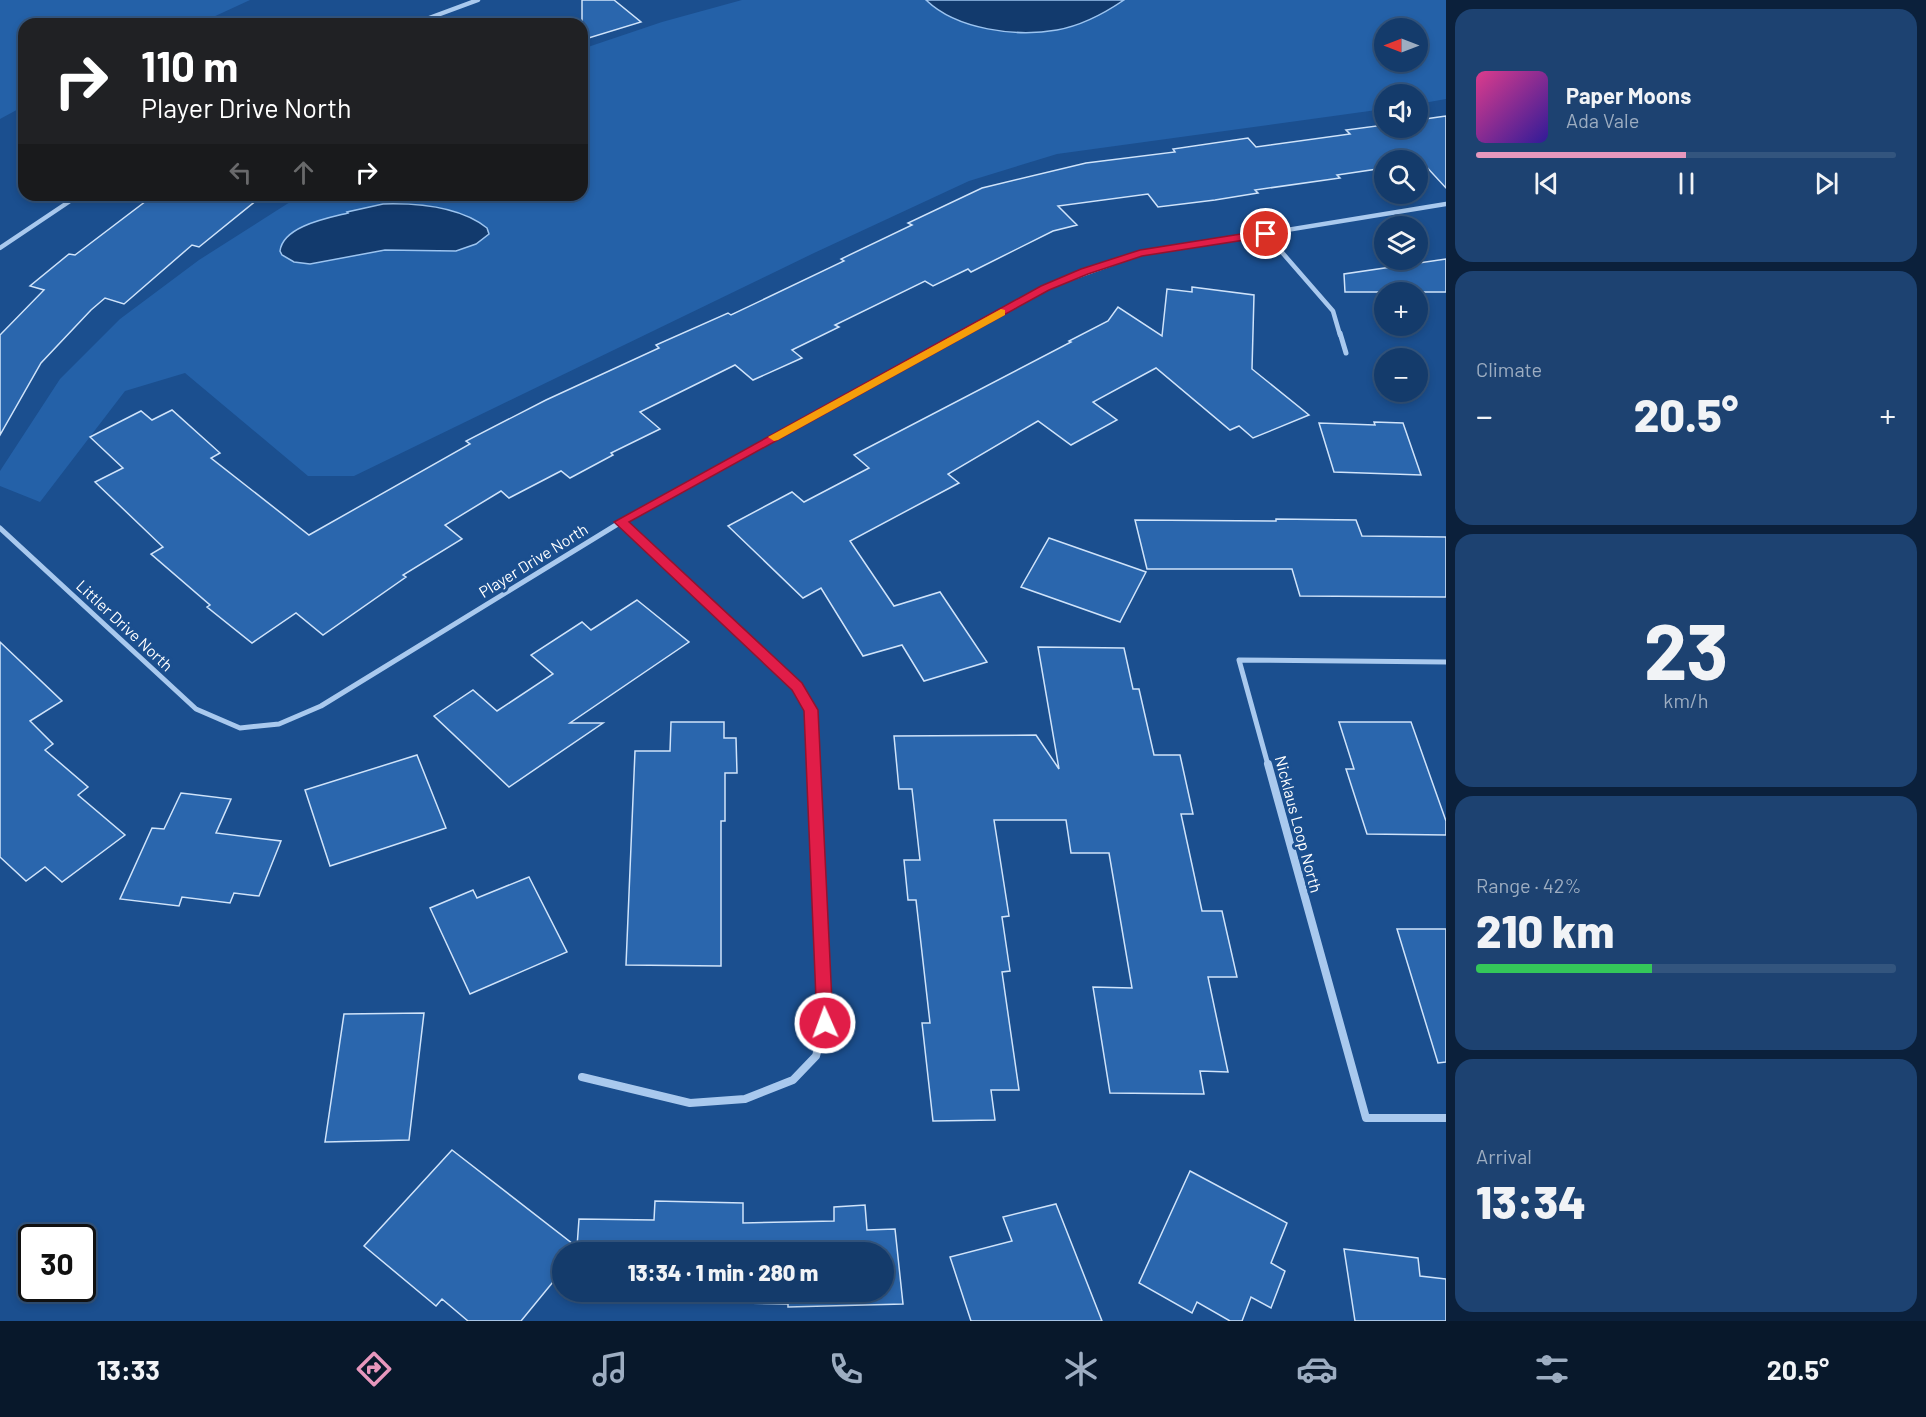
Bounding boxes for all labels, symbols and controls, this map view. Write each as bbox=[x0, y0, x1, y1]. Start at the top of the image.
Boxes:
north arrow bbox=[1374, 18, 1428, 72]
map controls bbox=[1374, 18, 1428, 402]
text: 110 m bbox=[141, 40, 238, 90]
icon: right bbox=[42, 42, 120, 120]
text: Paper Moons bbox=[1566, 82, 1691, 108]
button: sound bbox=[1374, 84, 1428, 138]
text: Player Drive North bbox=[141, 91, 352, 123]
text: Ada Vale bbox=[1566, 108, 1639, 132]
button: search bbox=[1374, 150, 1428, 204]
icon: left bbox=[224, 156, 257, 189]
icon: ahead bbox=[287, 156, 320, 189]
icon: right bbox=[350, 156, 383, 189]
icon: previous bbox=[1530, 167, 1563, 200]
icon: pause bbox=[1670, 167, 1703, 200]
icon: next bbox=[1810, 167, 1843, 200]
pin bbox=[1240, 208, 1291, 259]
button: layers bbox=[1374, 216, 1428, 270]
icon: arrive bbox=[1249, 217, 1282, 250]
button: + bbox=[1374, 282, 1428, 336]
button: − bbox=[1374, 348, 1428, 402]
text: Climate bbox=[1476, 357, 1542, 381]
text: 20.5° bbox=[1634, 387, 1738, 441]
text: − bbox=[1476, 395, 1493, 435]
text: + bbox=[1880, 395, 1896, 435]
street label: Player Drive North bbox=[475, 519, 591, 601]
street label: Littler Drive North bbox=[73, 575, 177, 675]
text: 23 bbox=[1644, 602, 1728, 696]
text: km/h bbox=[1663, 688, 1709, 712]
street label: Nicklaus Loop North bbox=[1272, 753, 1326, 895]
text: Range · 42% bbox=[1476, 873, 1582, 897]
text: 210 km bbox=[1476, 903, 1614, 957]
position arrow bbox=[793, 991, 857, 1055]
text: Arrival bbox=[1476, 1144, 1532, 1168]
text: 13:34 bbox=[1476, 1174, 1586, 1228]
speed limit sign: 30 bbox=[18, 1224, 96, 1302]
text: 13:34 · 1 min · 280 m bbox=[628, 1259, 818, 1285]
icon: directions bbox=[353, 1348, 395, 1390]
icon: music bbox=[589, 1348, 631, 1390]
icon: phone bbox=[825, 1348, 867, 1390]
icon: climate bbox=[1060, 1348, 1102, 1390]
icon: car bbox=[1296, 1348, 1338, 1390]
icon: filters bbox=[1531, 1348, 1573, 1390]
text: 13:33 bbox=[97, 1353, 160, 1385]
text: 20.5° bbox=[1767, 1353, 1829, 1385]

